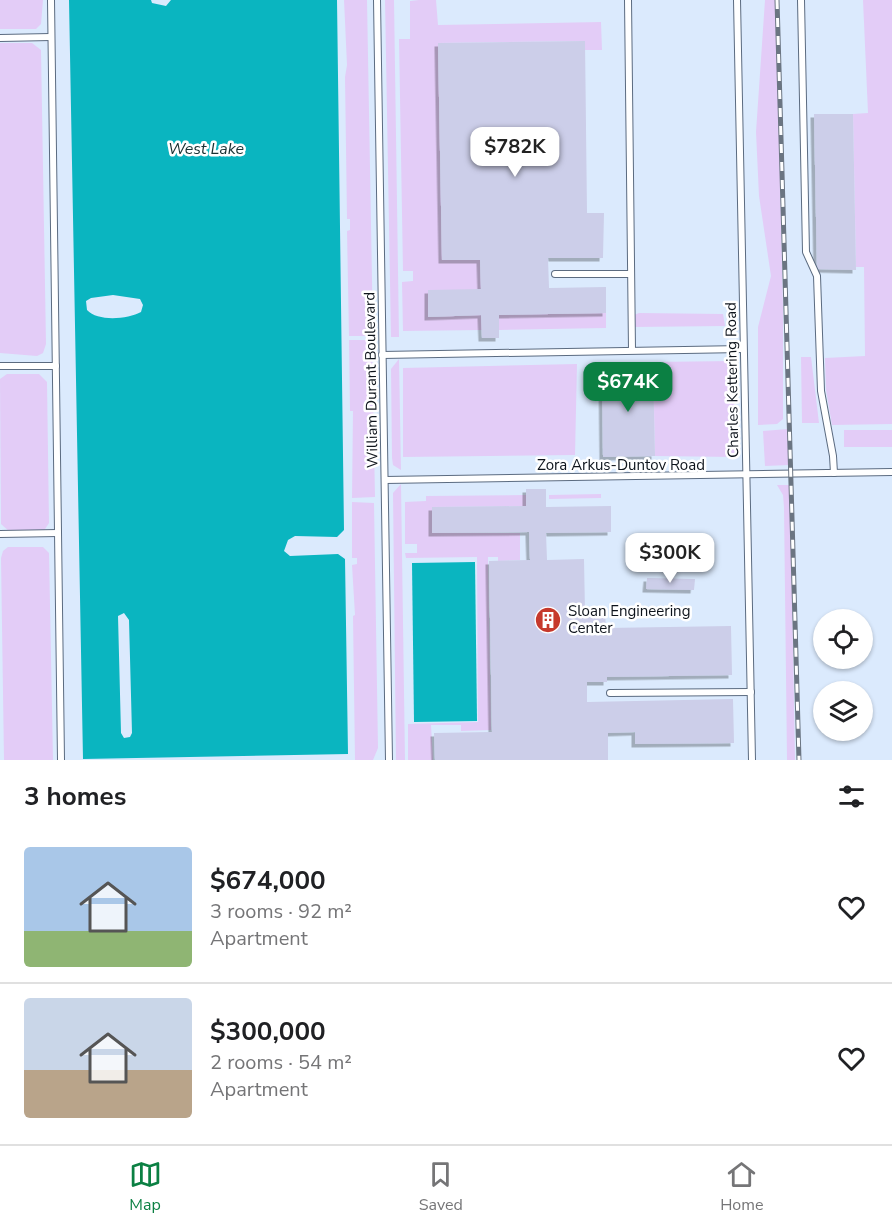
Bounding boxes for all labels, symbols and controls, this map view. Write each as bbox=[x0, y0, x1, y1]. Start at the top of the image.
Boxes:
pin: $782K bbox=[473, 127, 557, 178]
text: $782K bbox=[484, 133, 546, 160]
water label: West Lake bbox=[168, 138, 244, 160]
street label: William Durant Boulevard bbox=[359, 292, 383, 468]
street label: Charles Kettering Road bbox=[721, 302, 743, 458]
pin: $674K bbox=[586, 362, 670, 413]
text: $674K bbox=[597, 368, 659, 395]
street label: Zora Arkus-Duntov Road bbox=[537, 455, 705, 475]
pin: $300K bbox=[628, 533, 712, 584]
text: $300K bbox=[639, 539, 701, 566]
place label: Sloan Engineering Center bbox=[568, 601, 690, 638]
building icon: Sloan Engineering Center bbox=[533, 605, 563, 635]
map controls bbox=[813, 609, 873, 741]
button: locate bbox=[813, 609, 873, 669]
button: layers bbox=[813, 681, 873, 741]
text: 3 homes bbox=[24, 779, 126, 814]
icon: filters bbox=[835, 780, 868, 813]
text: $674,000 bbox=[210, 863, 326, 898]
icon: home bbox=[72, 871, 144, 943]
icon: heart bbox=[835, 891, 868, 924]
text: 3 rooms · 92 m² bbox=[210, 898, 352, 925]
text: Apartment bbox=[210, 925, 308, 952]
text: $300,000 bbox=[210, 1014, 326, 1049]
icon: home bbox=[72, 1022, 144, 1094]
icon: heart bbox=[835, 1042, 868, 1075]
text: 2 rooms · 54 m² bbox=[210, 1049, 352, 1076]
text: Apartment bbox=[210, 1076, 308, 1103]
tab: Map bbox=[129, 1158, 162, 1216]
tab: Saved bbox=[419, 1158, 463, 1216]
tab: Home bbox=[720, 1158, 763, 1216]

